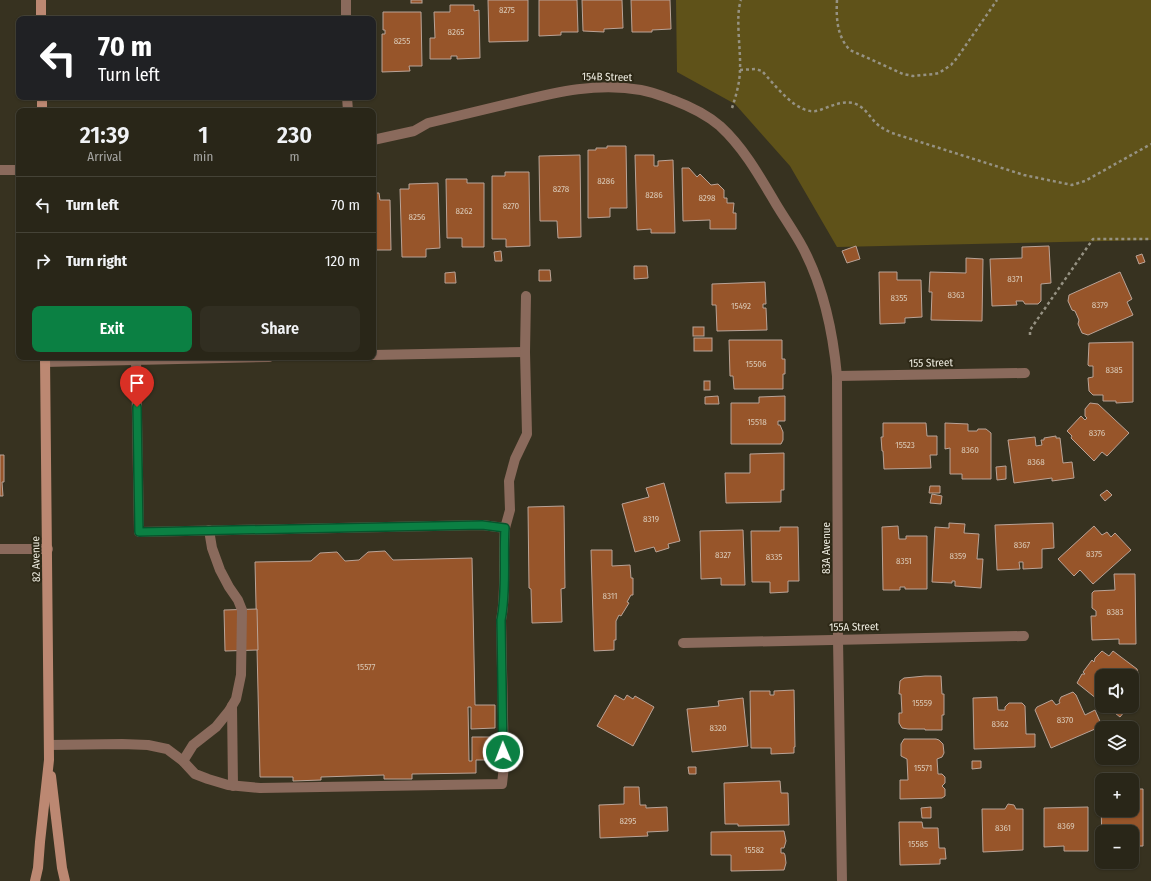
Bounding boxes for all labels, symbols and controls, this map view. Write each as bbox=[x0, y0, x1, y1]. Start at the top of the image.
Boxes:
house number: 8275 bbox=[499, 5, 515, 15]
house number: 8265 bbox=[448, 27, 464, 37]
text: 70 m bbox=[98, 30, 152, 63]
icon: left bbox=[32, 32, 84, 84]
house number: 8255 bbox=[394, 36, 410, 46]
text: Turn left bbox=[98, 64, 160, 86]
street label: 154B Street bbox=[582, 70, 633, 84]
text: 21:39 bbox=[80, 121, 129, 149]
text: 1 bbox=[198, 121, 208, 149]
text: 230 bbox=[277, 121, 312, 149]
text: Arrival bbox=[87, 149, 122, 164]
text: min bbox=[193, 149, 213, 164]
text: m bbox=[290, 149, 300, 164]
house number: 8286 bbox=[597, 176, 615, 186]
house number: 8278 bbox=[553, 184, 570, 194]
house number: 8286 bbox=[645, 190, 663, 200]
house number: 8298 bbox=[698, 193, 716, 203]
icon: left bbox=[32, 194, 54, 216]
text: Turn left bbox=[66, 196, 119, 214]
text: 70 m bbox=[331, 196, 360, 214]
house number: 8270 bbox=[503, 201, 520, 211]
house number: 8262 bbox=[456, 206, 472, 216]
house number: 8256 bbox=[408, 212, 426, 222]
icon: right bbox=[32, 250, 54, 272]
text: Turn right bbox=[66, 252, 127, 270]
text: 120 m bbox=[325, 252, 360, 270]
house number: 8371 bbox=[1007, 274, 1023, 284]
house number: 8363 bbox=[947, 290, 965, 300]
house number: 8355 bbox=[891, 293, 907, 303]
house number: 8379 bbox=[1092, 300, 1108, 310]
house number: 15492 bbox=[731, 301, 751, 311]
button: Exit bbox=[32, 306, 192, 352]
button: Share bbox=[200, 306, 360, 352]
street label: 155 Street bbox=[909, 356, 953, 370]
house number: 15506 bbox=[746, 359, 767, 369]
house number: 8385 bbox=[1105, 365, 1123, 375]
pin bbox=[120, 366, 154, 407]
icon: arrive bbox=[126, 372, 148, 394]
house number: 15518 bbox=[747, 417, 767, 427]
house number: 8376 bbox=[1089, 428, 1106, 438]
house number: 15523 bbox=[895, 440, 915, 450]
house number: 8360 bbox=[961, 445, 979, 455]
house number: 8368 bbox=[1027, 457, 1045, 467]
house number: 8319 bbox=[643, 514, 659, 524]
street label: 83A Avenue bbox=[820, 522, 833, 574]
street label: 82 Avenue bbox=[29, 536, 43, 582]
house number: 8367 bbox=[1014, 540, 1031, 550]
house number: 8375 bbox=[1086, 549, 1102, 559]
house number: 8327 bbox=[715, 550, 731, 560]
house number: 8359 bbox=[950, 551, 966, 561]
house number: 8335 bbox=[766, 552, 782, 562]
house number: 8351 bbox=[896, 556, 912, 566]
house number: 8311 bbox=[602, 591, 618, 601]
house number: 8383 bbox=[1106, 607, 1124, 617]
street label: 155A Street bbox=[829, 620, 879, 634]
house number: 15577 bbox=[357, 662, 376, 672]
map controls bbox=[1095, 669, 1139, 869]
button: sound bbox=[1095, 669, 1139, 713]
house number: 15559 bbox=[912, 698, 932, 708]
house number: 8370 bbox=[1057, 715, 1074, 725]
house number: 8362 bbox=[992, 719, 1008, 729]
button: layers bbox=[1095, 721, 1139, 765]
house number: 8320 bbox=[709, 723, 727, 733]
position arrow bbox=[482, 731, 524, 773]
house number: 15571 bbox=[914, 763, 932, 773]
button: + bbox=[1095, 773, 1139, 817]
house number: 8295 bbox=[620, 816, 636, 826]
house number: 8369 bbox=[1057, 821, 1075, 831]
house number: 8361 bbox=[995, 823, 1011, 833]
button: − bbox=[1095, 825, 1139, 869]
house number: 15585 bbox=[908, 839, 928, 849]
house number: 15582 bbox=[744, 845, 764, 855]

